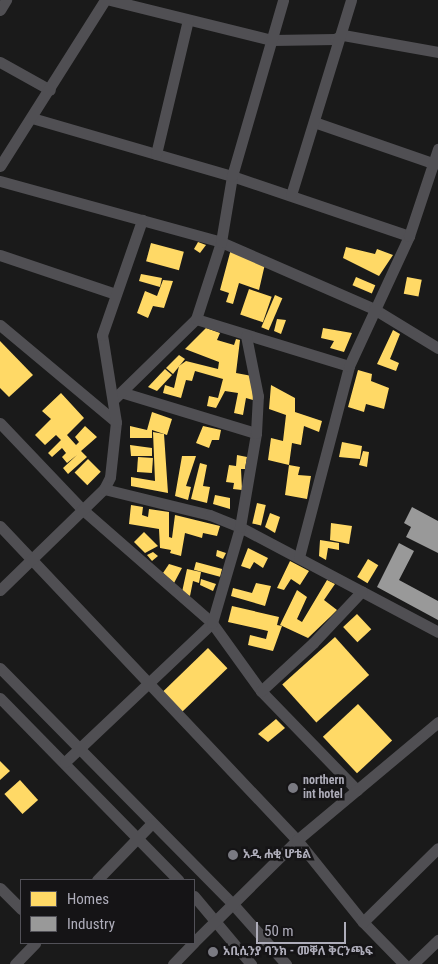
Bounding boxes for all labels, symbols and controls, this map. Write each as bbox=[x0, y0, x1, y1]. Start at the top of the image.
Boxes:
place label: northern int hotel bbox=[303, 774, 344, 802]
marker: northern int hotel bbox=[287, 782, 299, 794]
place label: አዲ ሐቂ ሆቴል bbox=[243, 848, 311, 862]
marker: አዲ ሐቂ ሆቴል bbox=[227, 849, 239, 861]
legend bbox=[20, 879, 195, 944]
text: Homes bbox=[67, 890, 109, 908]
scale bar bbox=[258, 912, 348, 944]
text: Industry bbox=[67, 915, 115, 933]
text: 50 m bbox=[264, 922, 294, 940]
place label: አቢሲንያ ባንክ - መቐለ ቅርንጫፍ bbox=[223, 945, 373, 959]
marker: አቢሲንያ ባንክ - መቐለ ቅርንጫፍ bbox=[207, 946, 219, 958]

